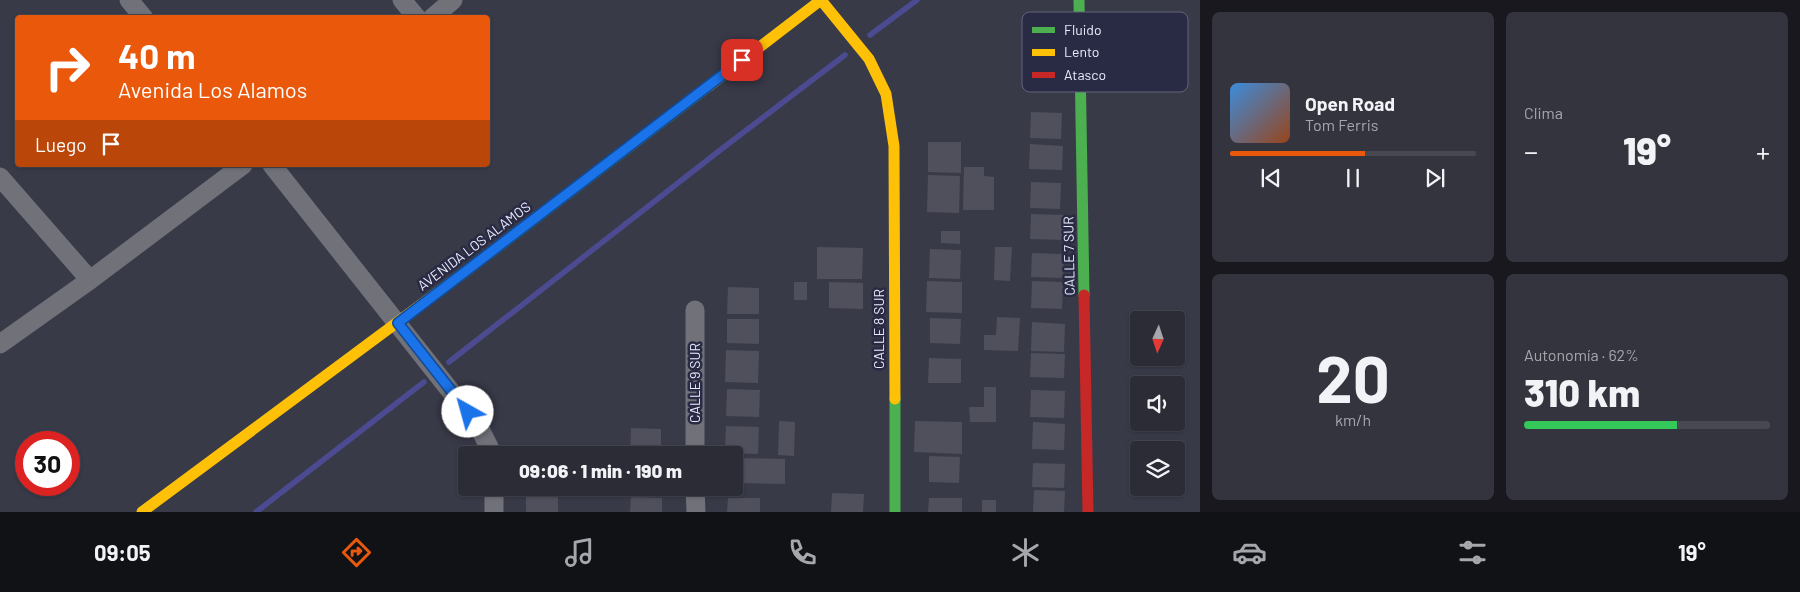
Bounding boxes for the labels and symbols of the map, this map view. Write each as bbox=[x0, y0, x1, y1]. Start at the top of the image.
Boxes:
legend bbox=[1022, 12, 1188, 92]
text: Fluido bbox=[1064, 21, 1102, 38]
pin bbox=[721, 39, 763, 81]
text: Lento bbox=[1064, 43, 1099, 60]
text: Atasco bbox=[1064, 66, 1106, 83]
street label: AVENIDA LOS ALAMOS bbox=[414, 198, 534, 294]
street label: CALLE 7 SUR bbox=[1059, 216, 1078, 296]
street label: CALLE 8 SUR bbox=[870, 289, 887, 369]
north arrow bbox=[1130, 311, 1185, 366]
street label: CALLE 9 SUR bbox=[686, 343, 703, 423]
position arrow bbox=[441, 385, 493, 437]
speed limit sign: 30 bbox=[15, 431, 80, 496]

